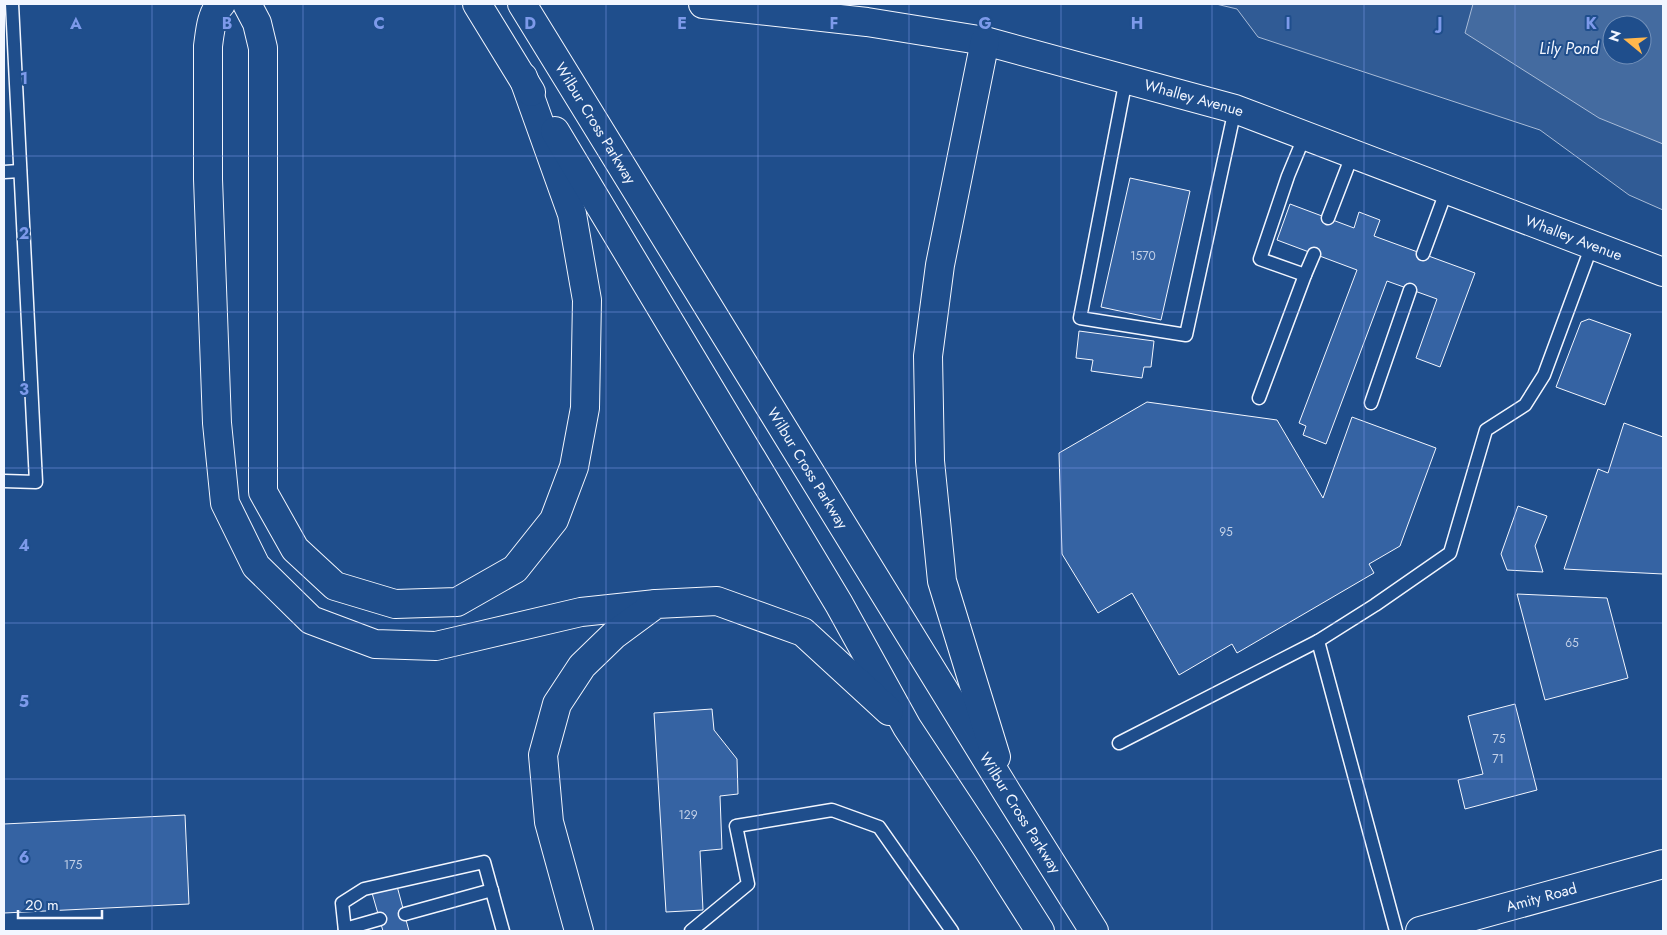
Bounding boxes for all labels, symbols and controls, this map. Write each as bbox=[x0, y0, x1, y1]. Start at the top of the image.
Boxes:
text: A bbox=[69, 12, 82, 35]
text: B bbox=[222, 12, 232, 35]
text: C bbox=[373, 12, 385, 35]
text: D bbox=[524, 12, 536, 35]
text: E bbox=[677, 12, 687, 35]
text: F bbox=[830, 12, 838, 35]
text: G bbox=[978, 12, 992, 35]
text: H bbox=[1131, 12, 1143, 35]
text: I bbox=[1285, 12, 1291, 35]
text: J bbox=[1434, 12, 1443, 35]
text: K bbox=[1585, 12, 1597, 35]
north arrow bbox=[1602, 15, 1652, 65]
text: N bbox=[1603, 28, 1626, 44]
water label: Lily Pond bbox=[1539, 37, 1600, 60]
street label: Wilbur Cross Parkway bbox=[549, 58, 641, 189]
text: 1 bbox=[20, 67, 28, 90]
street label: Whalley Avenue bbox=[1142, 74, 1247, 122]
street label: Whalley Avenue bbox=[1522, 209, 1626, 267]
text: 2 bbox=[19, 222, 29, 245]
house number: 1570 bbox=[1130, 247, 1156, 265]
text: 3 bbox=[19, 378, 29, 401]
street label: Wilbur Cross Parkway bbox=[762, 403, 854, 534]
house number: 95 bbox=[1219, 523, 1233, 541]
text: 4 bbox=[18, 534, 30, 557]
house number: 65 bbox=[1565, 634, 1579, 652]
text: 5 bbox=[19, 690, 29, 713]
house number: 75 bbox=[1492, 730, 1506, 748]
street label: Wilbur Cross Parkway bbox=[974, 748, 1067, 878]
house number: 71 bbox=[1492, 750, 1504, 768]
house number: 129 bbox=[678, 806, 698, 824]
text: 6 bbox=[19, 846, 29, 869]
house number: 175 bbox=[64, 856, 82, 874]
street label: Amity Road bbox=[1504, 877, 1579, 918]
scale bar bbox=[18, 888, 101, 920]
text: 20 m bbox=[25, 894, 59, 916]

